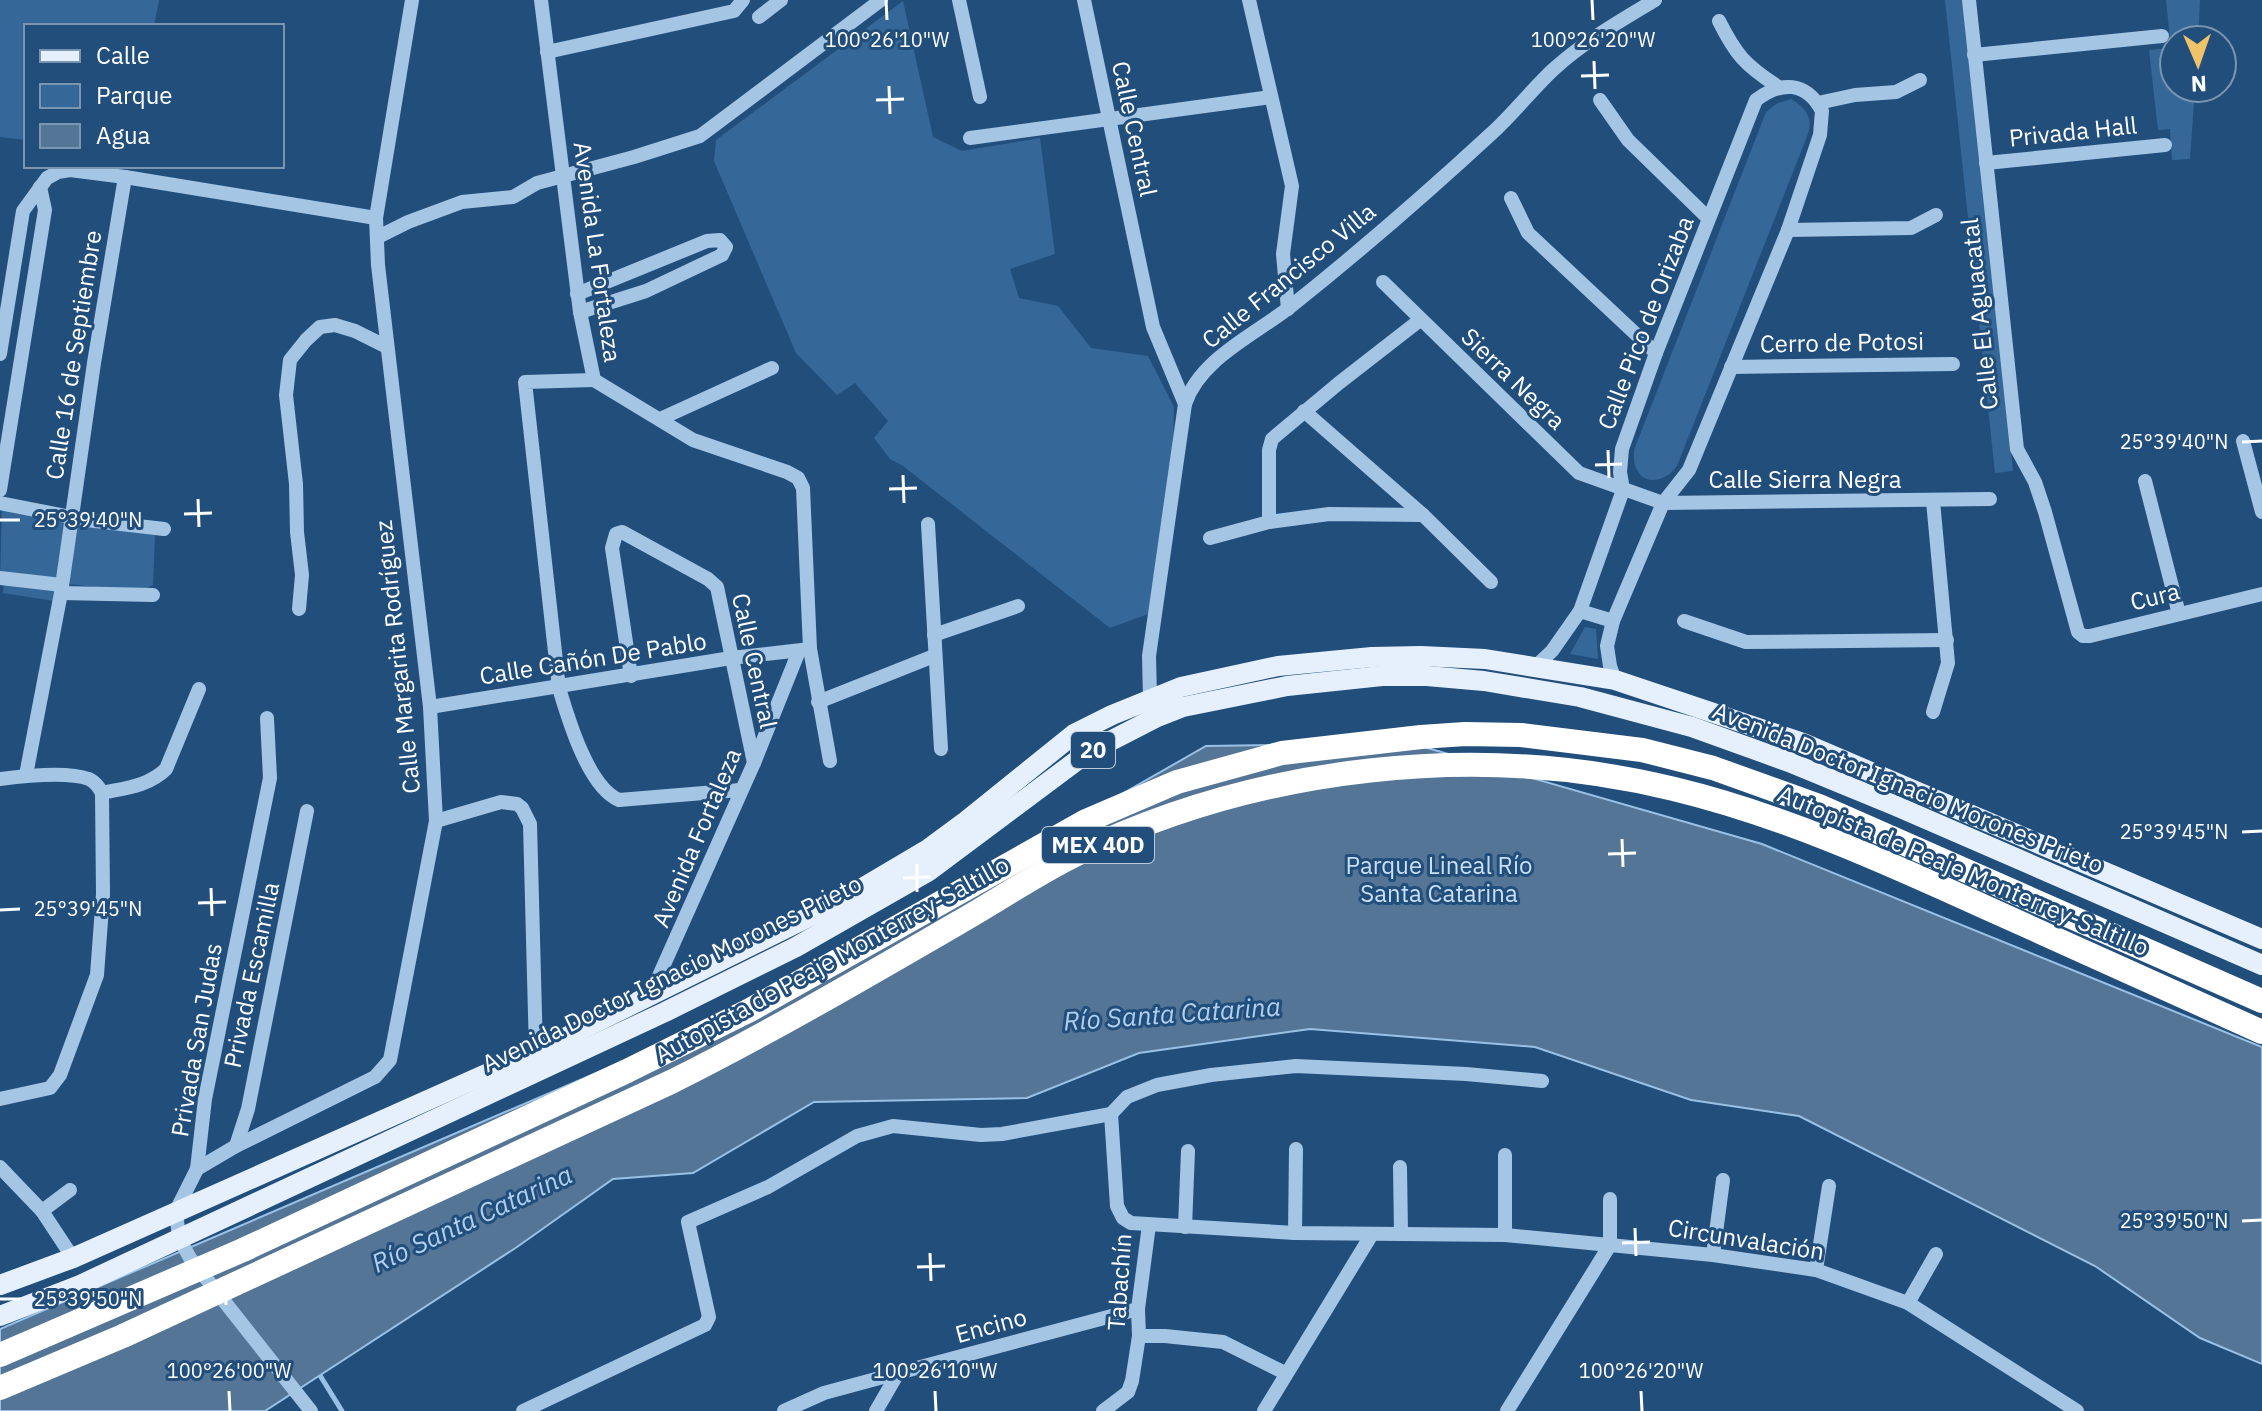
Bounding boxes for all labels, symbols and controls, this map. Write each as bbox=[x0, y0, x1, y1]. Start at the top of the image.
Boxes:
legend bbox=[24, 24, 284, 168]
north arrow bbox=[2158, 24, 2238, 104]
text: 100°26'10"W bbox=[825, 26, 950, 53]
text: 100°26'20"W bbox=[1531, 26, 1656, 53]
text: Calle bbox=[96, 39, 150, 71]
street label: Calle Central bbox=[1105, 58, 1165, 199]
text: N bbox=[2190, 70, 2207, 99]
text: Parque bbox=[96, 79, 173, 111]
street label: Privada Hall bbox=[2007, 108, 2139, 154]
text: Agua bbox=[96, 119, 151, 151]
street label: Avenida La Fortaleza bbox=[567, 140, 629, 364]
street label: Calle Francisco Villa bbox=[1195, 195, 1382, 355]
street label: Calle Pico de Orizaba bbox=[1590, 211, 1701, 434]
street label: Calle El Aguacatal bbox=[1953, 217, 2005, 412]
street label: Calle 16 de Septiembre bbox=[38, 228, 109, 482]
street label: Sierra Negra bbox=[1455, 320, 1573, 436]
street label: Cerro de Potosi bbox=[1760, 325, 1924, 359]
text: 25°39'40"N bbox=[2120, 428, 2228, 455]
street label: Calle Sierra Negra bbox=[1709, 463, 1902, 495]
text: 25°39'40"N bbox=[34, 506, 142, 533]
street label: Calle Margarita Rodríguez bbox=[367, 519, 427, 795]
street label: Cura bbox=[2127, 574, 2183, 618]
street label: Calle Central bbox=[725, 590, 785, 731]
street label: Calle Cañón De Pablo bbox=[477, 624, 709, 692]
street label: Avenida Doctor Ignacio Morones Prieto bbox=[1708, 694, 2109, 880]
road number: 20 bbox=[1071, 732, 1115, 768]
street label: Avenida Fortaleza bbox=[644, 743, 748, 932]
street label: Autopista de Peaje Monterrey-Saltillo bbox=[1773, 777, 2154, 963]
text: 25°39'45"N bbox=[2120, 818, 2228, 845]
road number: MEX 40D bbox=[1042, 827, 1154, 863]
street label: Autopista de Peaje Monterrey-Saltillo bbox=[649, 848, 1014, 1070]
park label: Parque Lineal Río Santa Catarina bbox=[1346, 849, 1532, 909]
street label: Avenida Doctor Ignacio Morones Prieto bbox=[476, 867, 867, 1079]
street label: Privada Escamilla bbox=[216, 879, 286, 1071]
text: 25°39'45"N bbox=[34, 895, 142, 922]
street label: Privada San Judas bbox=[163, 940, 229, 1139]
water label: Río Santa Catarina bbox=[1062, 988, 1282, 1038]
water label: Río Santa Catarina bbox=[366, 1157, 578, 1280]
text: 25°39'50"N bbox=[2120, 1207, 2228, 1234]
street label: Circunvalación bbox=[1666, 1211, 1827, 1267]
street label: Tabachín bbox=[1100, 1232, 1138, 1331]
text: 25°39'50"N bbox=[34, 1285, 142, 1312]
street label: Encino bbox=[951, 1300, 1030, 1350]
text: 100°26'00"W bbox=[167, 1357, 292, 1384]
text: 100°26'10"W bbox=[873, 1357, 998, 1384]
text: 100°26'20"W bbox=[1579, 1357, 1704, 1384]

